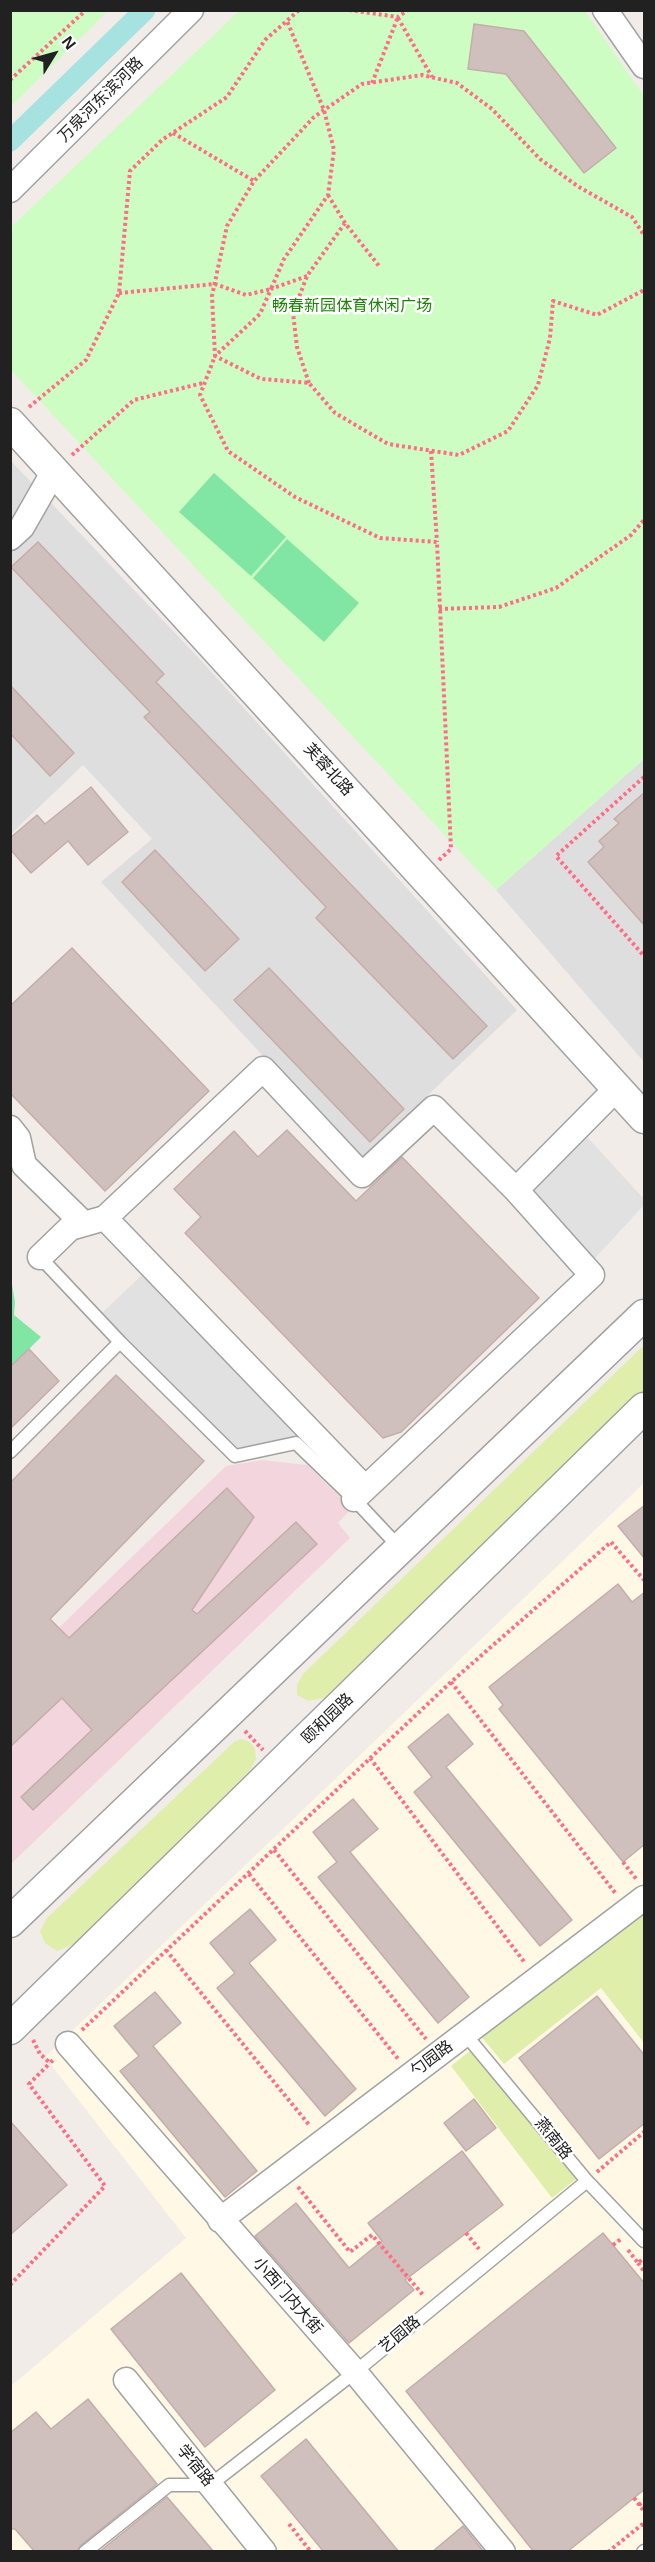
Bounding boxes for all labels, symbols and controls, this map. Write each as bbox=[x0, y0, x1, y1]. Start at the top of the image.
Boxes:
north arrow bbox=[24, 24, 84, 84]
text: N bbox=[59, 33, 79, 53]
street label: 万泉河东滨河路 bbox=[55, 54, 147, 146]
park label: 畅春新园体育休闲广场 bbox=[272, 297, 432, 317]
street label: 芙蓉北路 bbox=[299, 740, 357, 800]
street label: 颐和园路 bbox=[298, 1690, 358, 1748]
street label: 勺园路 bbox=[407, 2037, 457, 2081]
street label: 燕南路 bbox=[530, 2114, 576, 2164]
street label: 小西门内大街 bbox=[248, 2253, 326, 2339]
street label: 艺园路 bbox=[375, 2312, 425, 2358]
street label: 学宿路 bbox=[172, 2441, 218, 2491]

